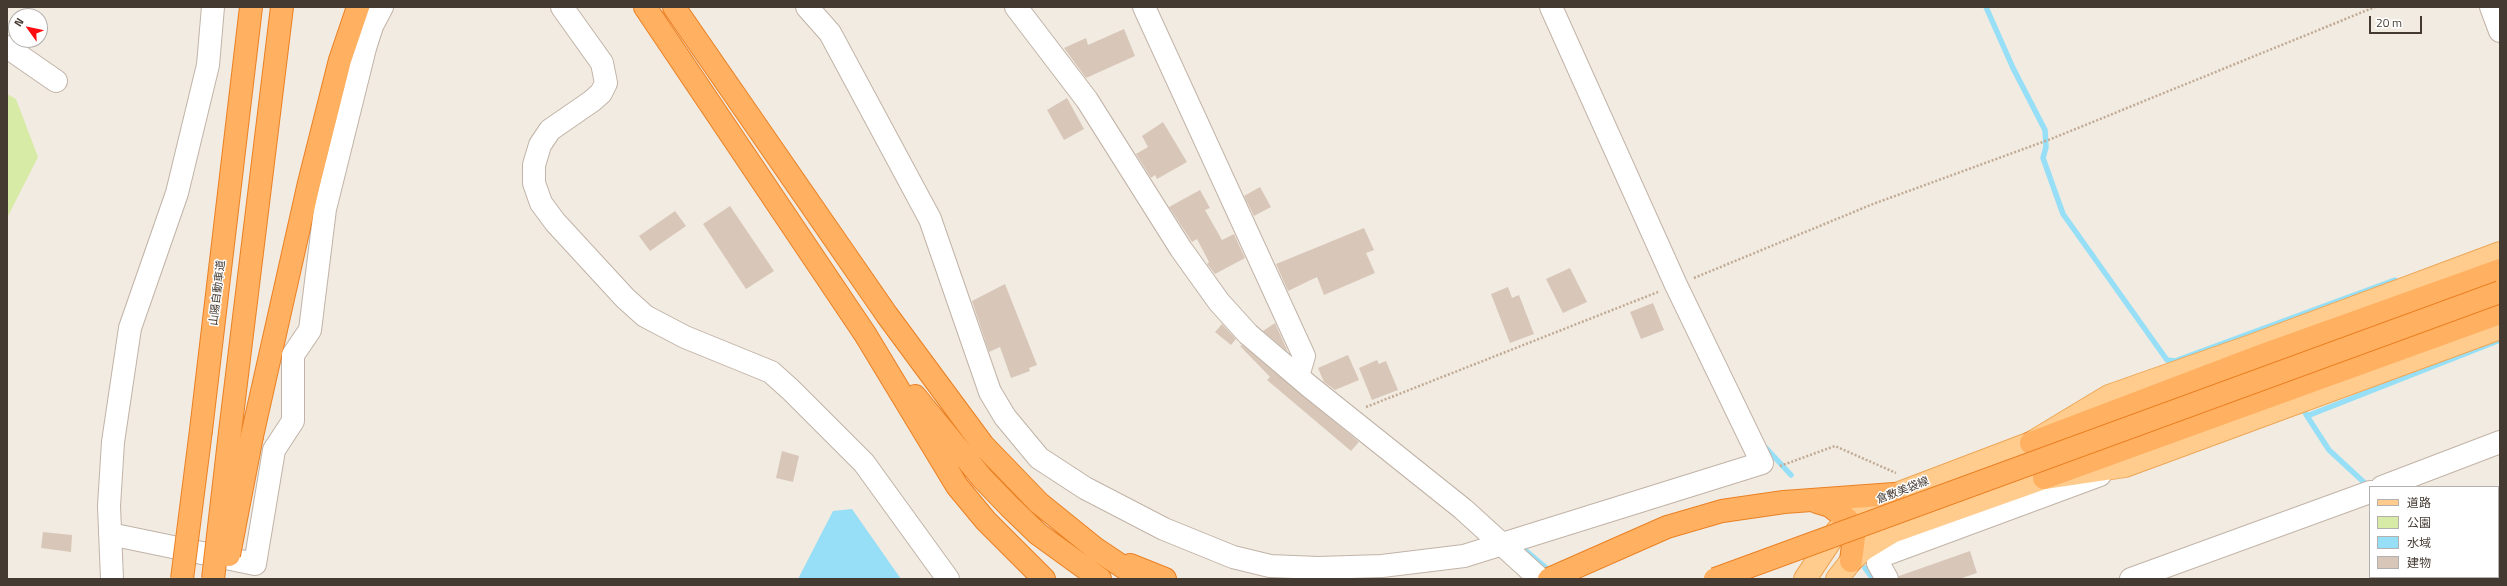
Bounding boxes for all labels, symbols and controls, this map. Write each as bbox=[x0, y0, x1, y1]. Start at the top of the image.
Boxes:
north arrow bbox=[8, 8, 48, 48]
scale bar bbox=[2371, 8, 2424, 34]
text: 20 m bbox=[2376, 13, 2402, 32]
text: N bbox=[10, 14, 28, 30]
street label: 山陽自動車道 bbox=[207, 259, 229, 327]
street label: 倉敷美袋線 bbox=[1875, 475, 1931, 507]
legend bbox=[2369, 486, 2499, 578]
text: 道路 bbox=[2407, 493, 2431, 512]
text: 公園 bbox=[2407, 513, 2431, 532]
text: 水域 bbox=[2407, 533, 2431, 552]
text: 建物 bbox=[2407, 553, 2431, 572]

